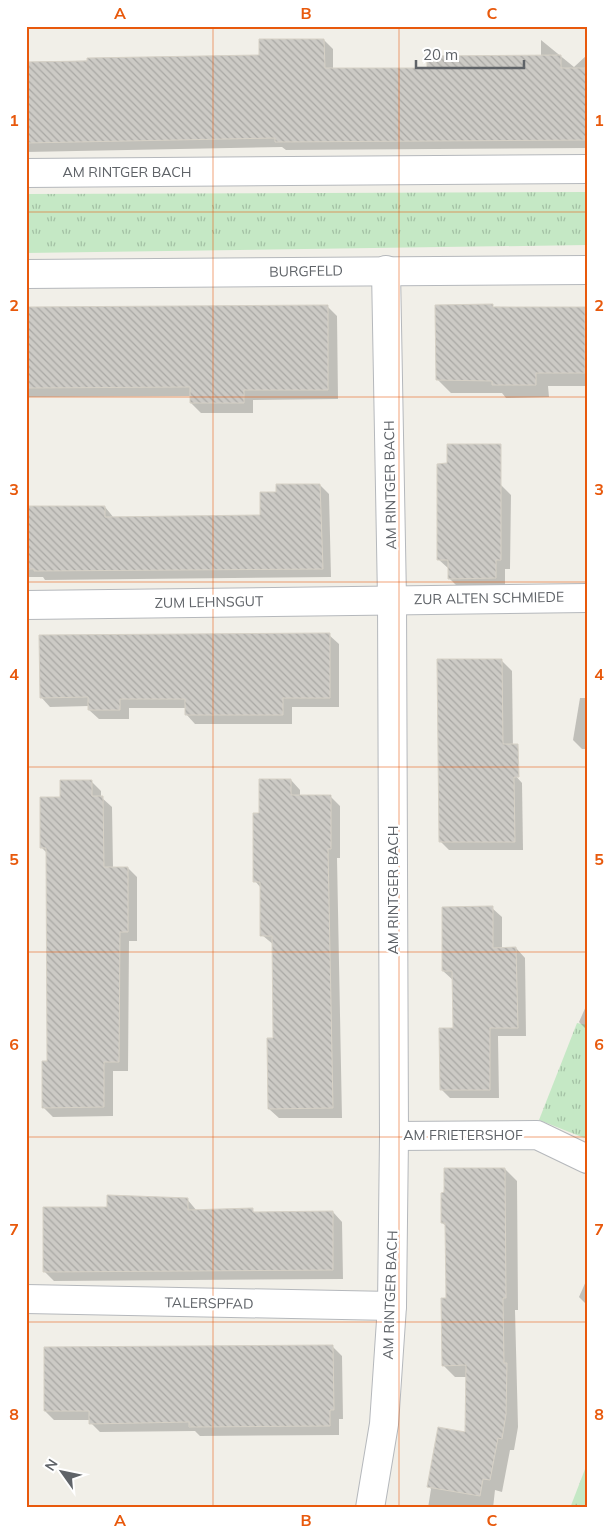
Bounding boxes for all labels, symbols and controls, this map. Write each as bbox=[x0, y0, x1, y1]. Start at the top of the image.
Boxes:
text: A bbox=[114, 3, 126, 23]
text: B bbox=[300, 3, 312, 23]
text: C bbox=[487, 3, 498, 23]
scale bar bbox=[416, 38, 523, 70]
text: 20 m bbox=[423, 45, 458, 64]
text: 1 bbox=[9, 110, 19, 130]
text: 1 bbox=[594, 110, 604, 130]
street label: AM RINTGER BACH bbox=[62, 163, 192, 181]
street label: BURGFELD bbox=[269, 261, 343, 281]
text: 2 bbox=[9, 295, 19, 315]
text: 2 bbox=[594, 295, 604, 315]
street label: AM RINTGER BACH bbox=[380, 420, 400, 550]
text: 3 bbox=[9, 479, 19, 499]
text: 3 bbox=[594, 479, 604, 499]
street label: ZUR ALTEN SCHMIEDE bbox=[414, 588, 564, 608]
street label: ZUM LEHNSGUT bbox=[154, 592, 264, 612]
text: 4 bbox=[9, 664, 19, 684]
text: 4 bbox=[594, 664, 604, 684]
street label: AM RINTGER BACH bbox=[384, 825, 402, 955]
text: 5 bbox=[9, 849, 19, 869]
text: 5 bbox=[594, 849, 604, 869]
text: 6 bbox=[9, 1034, 19, 1054]
text: 6 bbox=[594, 1034, 604, 1054]
street label: AM FRIETERSHOF bbox=[403, 1126, 523, 1144]
text: 7 bbox=[9, 1219, 19, 1239]
text: 7 bbox=[594, 1219, 604, 1239]
street label: AM RINTGER BACH bbox=[379, 1230, 401, 1360]
street label: TALERSPFAD bbox=[164, 1293, 254, 1313]
text: 8 bbox=[9, 1404, 19, 1424]
text: 8 bbox=[594, 1404, 604, 1424]
north arrow bbox=[38, 1446, 88, 1496]
text: N bbox=[41, 1456, 62, 1474]
text: A bbox=[114, 1510, 126, 1530]
text: B bbox=[300, 1510, 312, 1530]
text: C bbox=[487, 1510, 498, 1530]

